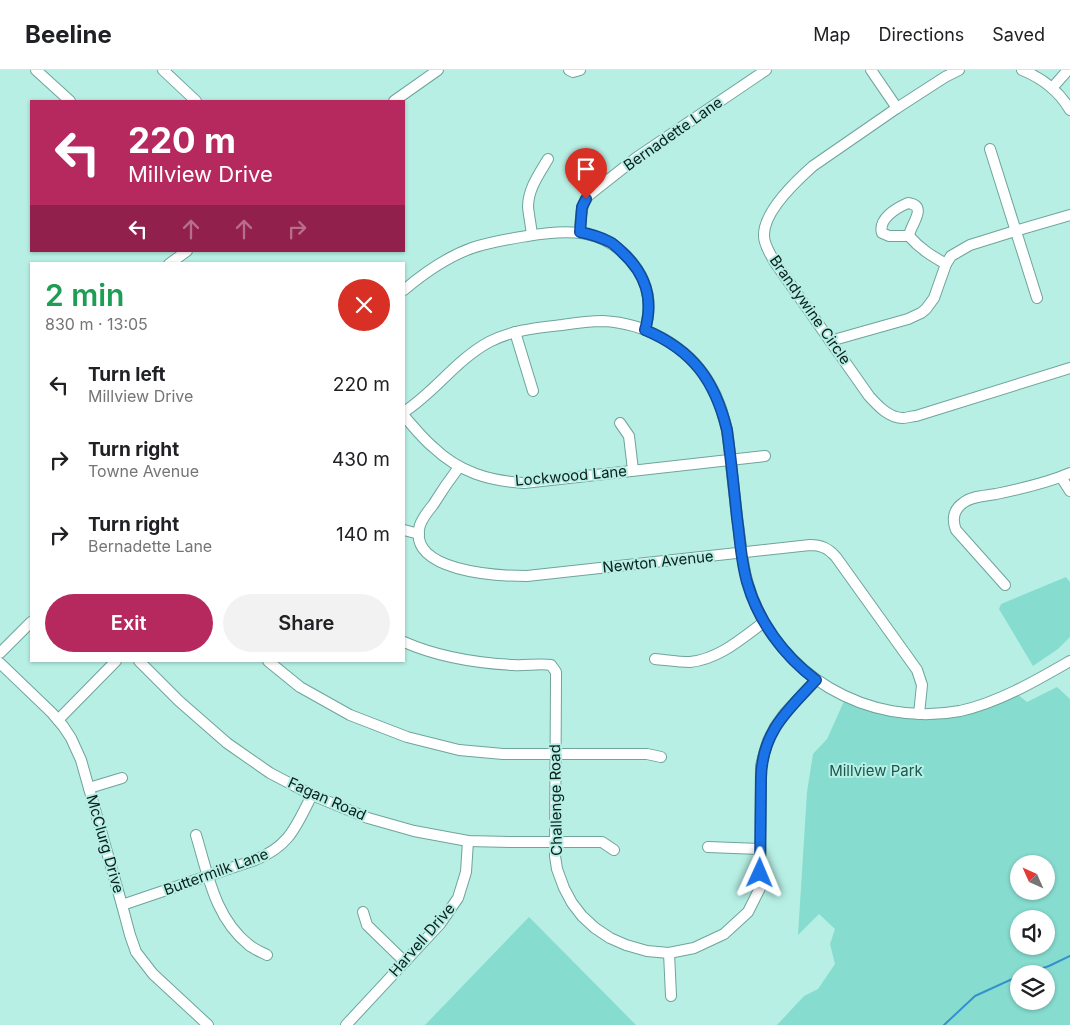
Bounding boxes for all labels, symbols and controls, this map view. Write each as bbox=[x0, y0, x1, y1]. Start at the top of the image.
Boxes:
text: Beeline bbox=[25, 20, 112, 49]
text: Map bbox=[813, 24, 851, 45]
text: Directions bbox=[879, 24, 964, 45]
text: Saved bbox=[992, 24, 1045, 45]
street label: Bernadette Lane bbox=[620, 92, 726, 175]
text: 220 m bbox=[128, 119, 236, 161]
icon: left bbox=[45, 120, 110, 185]
pin bbox=[565, 148, 607, 199]
icon: arrive bbox=[572, 155, 600, 183]
text: Millview Drive bbox=[128, 161, 273, 187]
icon: left bbox=[124, 215, 152, 243]
icon: ahead bbox=[177, 215, 205, 243]
icon: ahead bbox=[230, 215, 258, 243]
icon: right bbox=[283, 215, 311, 243]
street label: Brandywine Circle bbox=[766, 251, 855, 368]
text: 2 min bbox=[45, 277, 124, 313]
button: close bbox=[338, 279, 390, 331]
text: 830 m · 13:05 bbox=[45, 314, 148, 334]
text: Turn left bbox=[88, 363, 166, 386]
icon: left bbox=[45, 371, 73, 399]
text: 220 m bbox=[333, 373, 390, 396]
text: Millview Drive bbox=[88, 386, 193, 406]
text: Turn right bbox=[88, 438, 179, 461]
icon: right bbox=[45, 446, 73, 474]
text: 430 m bbox=[332, 448, 390, 471]
text: Towne Avenue bbox=[88, 461, 199, 481]
street label: Lockwood Lane bbox=[514, 461, 628, 490]
text: Turn right bbox=[88, 513, 179, 536]
icon: right bbox=[45, 521, 73, 549]
text: 140 m bbox=[336, 523, 390, 546]
text: Bernadette Lane bbox=[88, 536, 212, 556]
street label: Newton Avenue bbox=[601, 546, 714, 577]
button: Exit bbox=[45, 594, 213, 652]
button: Share bbox=[223, 594, 390, 652]
street label: Challenge Road bbox=[545, 744, 566, 856]
park label: Millview Park bbox=[829, 761, 924, 780]
street label: Fagan Road bbox=[285, 773, 369, 824]
street label: McClurg Drive bbox=[82, 792, 129, 895]
street label: Buttermilk Lane bbox=[161, 844, 271, 899]
position arrow bbox=[733, 846, 785, 898]
north arrow bbox=[1010, 855, 1055, 900]
map controls bbox=[1010, 855, 1055, 1010]
street label: Harvell Drive bbox=[385, 899, 459, 980]
button: sound bbox=[1010, 910, 1055, 955]
button: layers bbox=[1010, 965, 1055, 1010]

